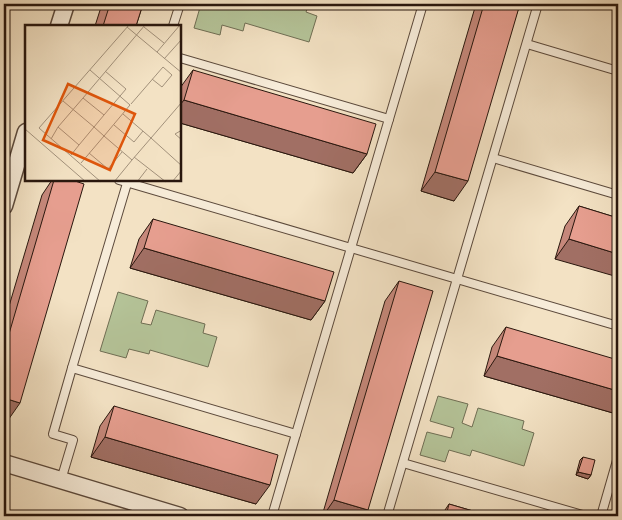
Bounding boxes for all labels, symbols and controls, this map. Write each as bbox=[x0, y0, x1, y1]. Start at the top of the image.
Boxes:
inset map bbox=[25, 25, 181, 181]

